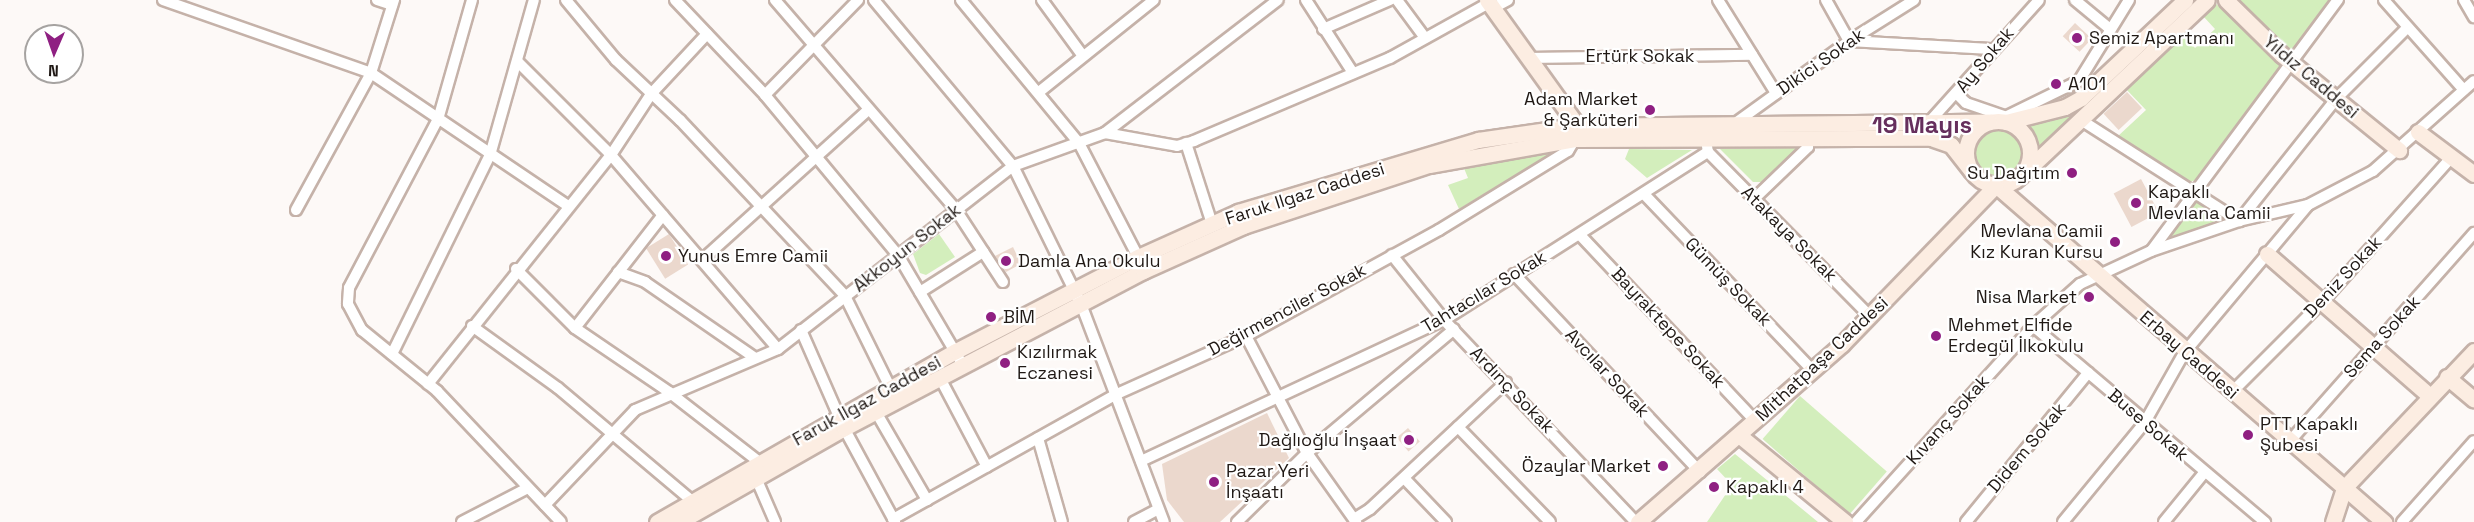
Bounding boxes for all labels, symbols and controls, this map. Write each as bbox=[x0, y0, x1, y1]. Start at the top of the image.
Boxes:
street label: Ay Sokak bbox=[1951, 23, 2019, 97]
north arrow bbox=[24, 24, 84, 84]
street label: Dikici Sokak bbox=[1773, 24, 1869, 100]
place label: Semiz Apartmanı bbox=[2089, 27, 2234, 49]
marker: Semiz Apartmanı bbox=[2070, 31, 2084, 45]
street label: Yıldız Caddesi bbox=[2259, 31, 2363, 123]
street label: Ertürk Sokak bbox=[1586, 45, 1694, 67]
text: N bbox=[48, 60, 59, 81]
place label: A101 bbox=[2068, 73, 2106, 95]
marker: A101 bbox=[2049, 77, 2063, 91]
place label: Adam Market & Şarküteri bbox=[1524, 89, 1638, 132]
marker: Adam Market & Şarküteri bbox=[1643, 103, 1657, 117]
district label: 19 Mayıs bbox=[1872, 111, 1972, 139]
street label: Faruk Ilgaz Caddesi bbox=[1223, 158, 1387, 230]
place label: Su Dağıtım bbox=[1967, 162, 2060, 184]
marker: Su Dağıtım bbox=[2065, 166, 2079, 180]
street label: Atakaya Sokak bbox=[1737, 182, 1841, 286]
place label: Kapaklı Mevlana Camii bbox=[2148, 182, 2271, 224]
marker: Kapaklı Mevlana Camii bbox=[2129, 196, 2143, 210]
street label: Akkoyun Sokak bbox=[849, 199, 965, 297]
place label: Mevlana Camii Kız Kuran Kursu bbox=[1970, 221, 2103, 264]
street label: Deniz Sokak bbox=[2300, 232, 2386, 322]
street label: Gümüş Sokak bbox=[1680, 233, 1776, 331]
marker: Mevlana Camii Kız Kuran Kursu bbox=[2108, 235, 2122, 249]
place label: Yunus Emre Camii bbox=[678, 245, 828, 267]
street label: Tahtacılar Sokak bbox=[1418, 246, 1550, 338]
marker: Yunus Emre Camii bbox=[659, 249, 673, 263]
place label: Damla Ana Okulu bbox=[1018, 250, 1161, 272]
marker: Damla Ana Okulu bbox=[999, 254, 1013, 268]
street label: Değirmenciler Sokak bbox=[1204, 259, 1370, 361]
street label: Bayraktepe Sokak bbox=[1607, 263, 1729, 393]
place label: Nisa Market bbox=[1976, 286, 2077, 308]
marker: Nisa Market bbox=[2082, 290, 2096, 304]
street label: Sema Sokak bbox=[2339, 291, 2425, 383]
street label: Mithatpaşa Caddesi bbox=[1751, 292, 1893, 426]
place label: BİM bbox=[1003, 306, 1035, 328]
street label: Erbay Caddesi bbox=[2135, 306, 2243, 404]
marker: BİM bbox=[984, 310, 998, 324]
place label: Mehmet Elfide Erdegül İlkokulu bbox=[1948, 315, 2084, 358]
street label: Avcılar Sokak bbox=[1560, 324, 1654, 422]
marker: Mehmet Elfide Erdegül İlkokulu bbox=[1929, 329, 1943, 343]
place label: Kızılırmak Eczanesi bbox=[1017, 342, 1097, 385]
street label: Ardınç Sokak bbox=[1465, 342, 1559, 438]
street label: Faruk Ilgaz Caddesi bbox=[789, 351, 945, 451]
marker: Kızılırmak Eczanesi bbox=[998, 356, 1012, 370]
street label: Kıvanç Sokak bbox=[1902, 371, 1994, 469]
street label: Buse Sokak bbox=[2103, 384, 2193, 466]
street label: Didem Sokak bbox=[1983, 399, 2071, 497]
place label: PTT Kapaklı Şubesi bbox=[2260, 414, 2358, 456]
marker: PTT Kapaklı Şubesi bbox=[2241, 428, 2255, 442]
place label: Dağlıoğlu İnşaat bbox=[1259, 429, 1397, 451]
marker: Dağlıoğlu İnşaat bbox=[1402, 433, 1416, 447]
place label: Özaylar Market bbox=[1522, 455, 1651, 477]
marker: Özaylar Market bbox=[1656, 459, 1670, 473]
place label: Pazar Yeri İnşaatı bbox=[1226, 461, 1309, 504]
marker: Pazar Yeri İnşaatı bbox=[1207, 475, 1221, 489]
place label: Kapaklı 4 bbox=[1726, 476, 1804, 498]
marker: Kapaklı 4 bbox=[1707, 480, 1721, 494]

